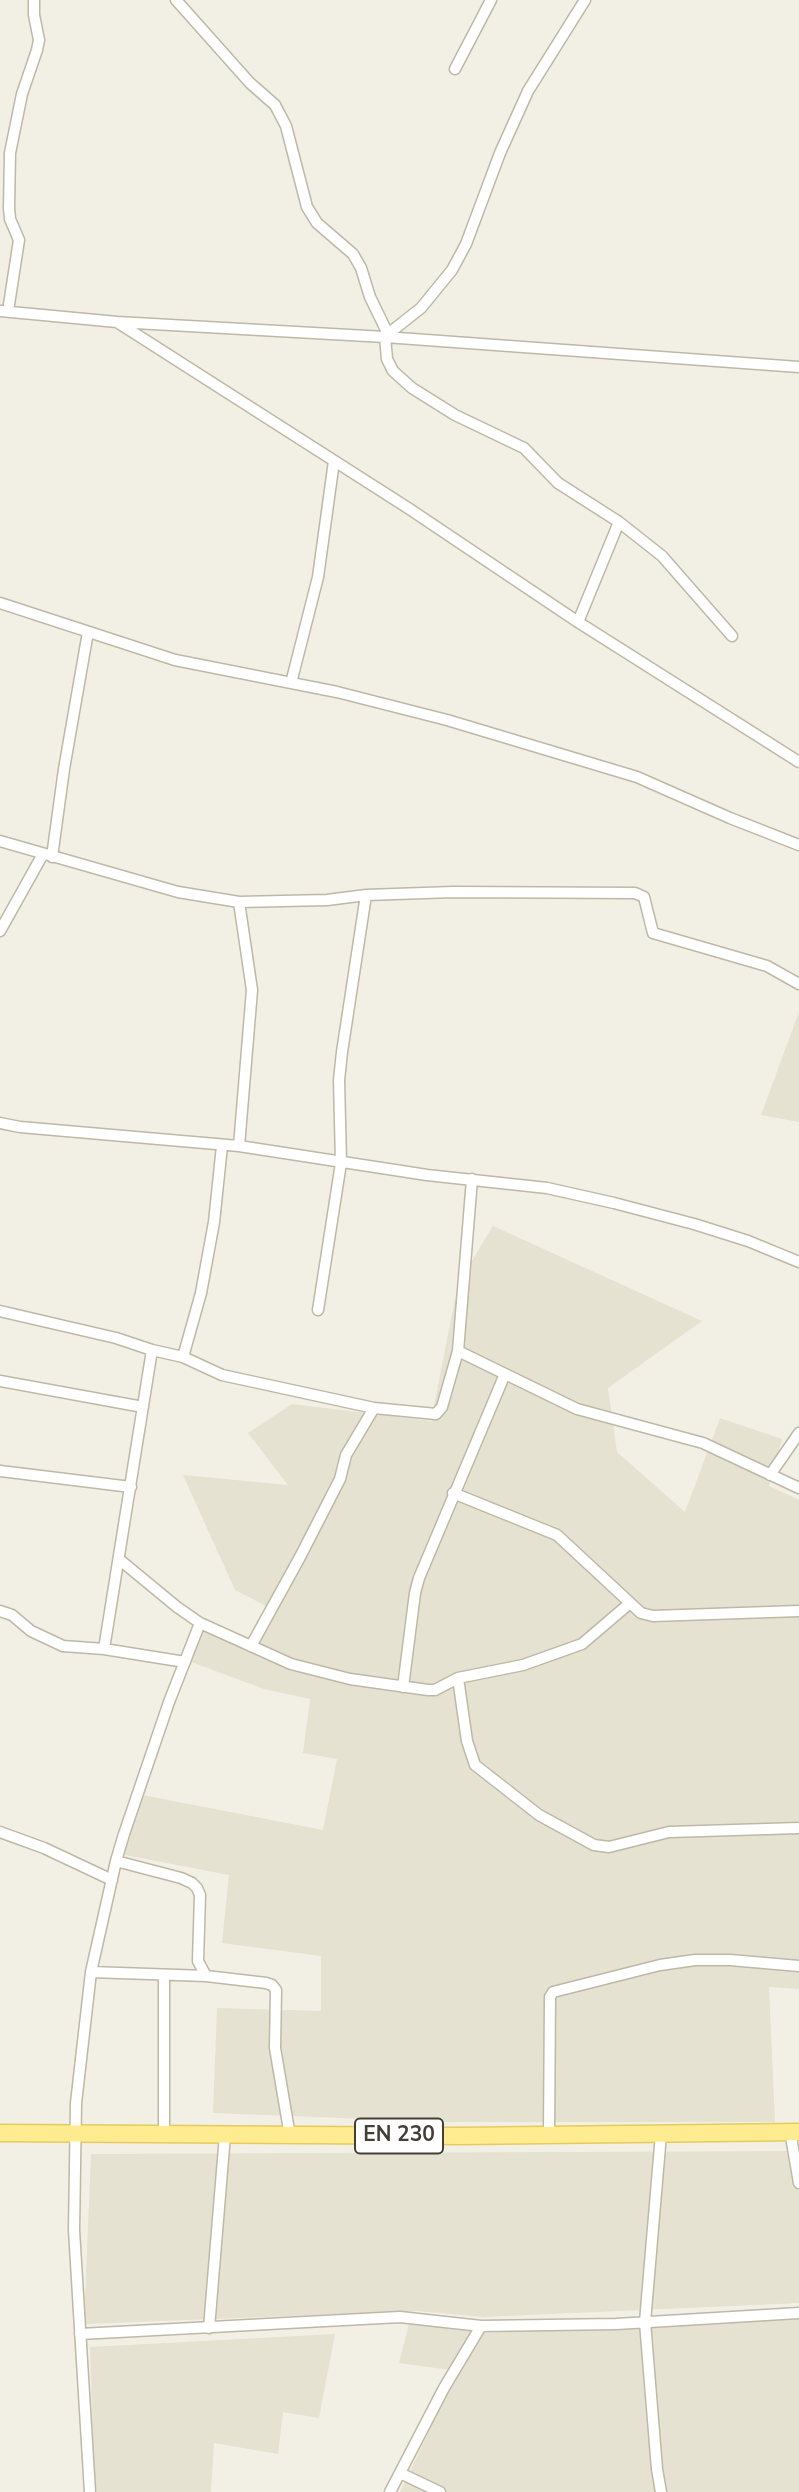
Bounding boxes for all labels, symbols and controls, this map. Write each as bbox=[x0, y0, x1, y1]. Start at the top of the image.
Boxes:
road number: EN 230 bbox=[355, 2118, 443, 2154]

